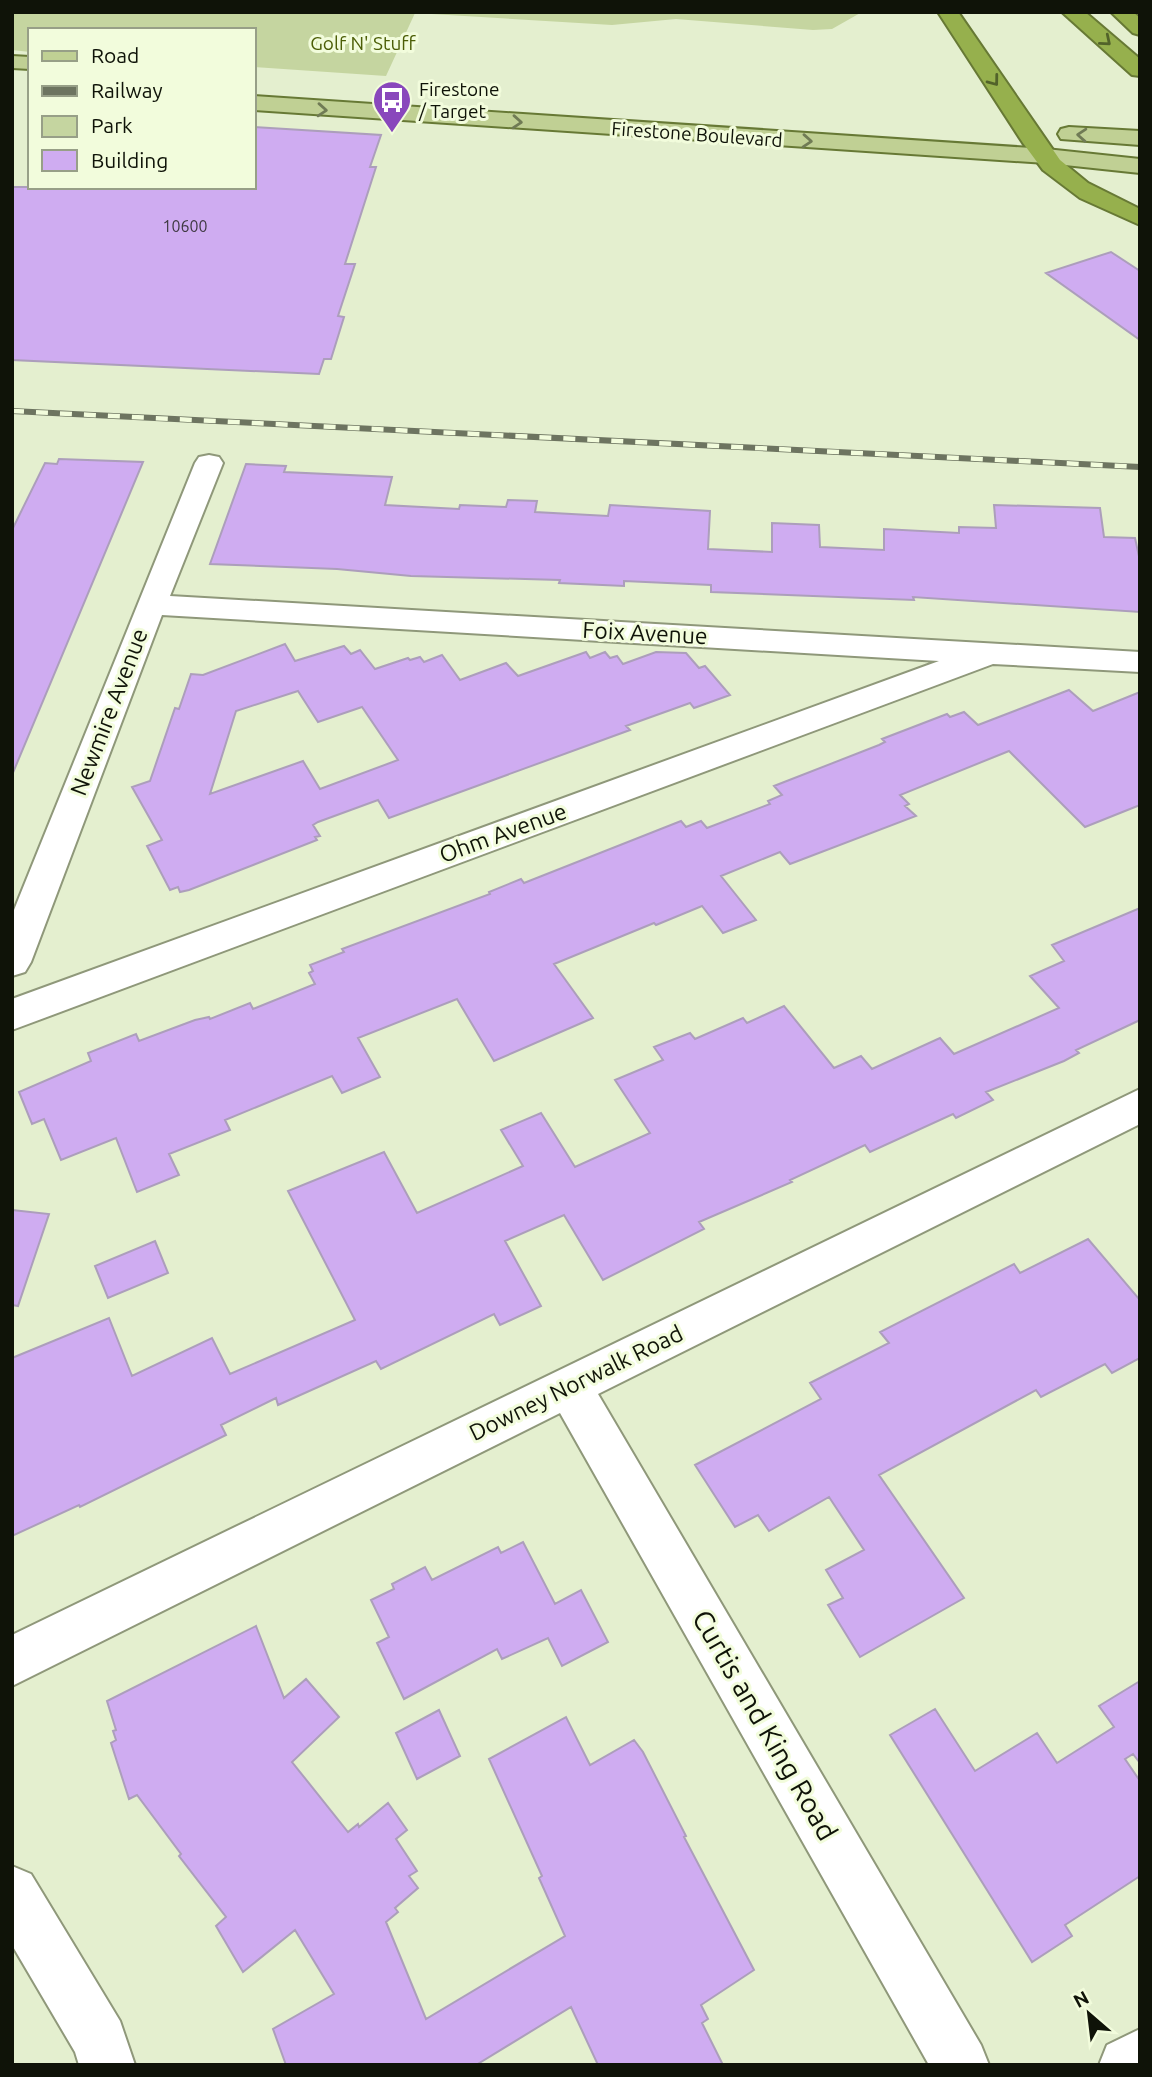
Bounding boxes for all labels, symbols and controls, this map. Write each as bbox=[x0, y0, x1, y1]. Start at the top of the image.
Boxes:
legend bbox=[28, 28, 256, 189]
park label: Golf N' Stuff bbox=[310, 32, 416, 54]
one-way arrow bbox=[1098, 33, 1111, 45]
text: Road bbox=[91, 43, 139, 67]
one-way arrow bbox=[986, 73, 999, 86]
text: Railway bbox=[91, 78, 163, 102]
place label: Firestone / Target bbox=[418, 78, 499, 122]
bus stop icon: Firestone / Target bbox=[371, 79, 413, 134]
one-way arrow bbox=[317, 102, 328, 117]
text: Park bbox=[91, 113, 133, 137]
one-way arrow bbox=[512, 115, 523, 130]
street label: Firestone Boulevard bbox=[611, 117, 783, 151]
one-way arrow bbox=[1076, 127, 1087, 142]
one-way arrow bbox=[802, 133, 813, 148]
text: Building bbox=[91, 148, 168, 172]
house number: 10600 bbox=[162, 217, 208, 235]
street label: Foix Avenue bbox=[582, 617, 708, 648]
street label: Newmire Avenue bbox=[65, 625, 152, 799]
street label: Ohm Avenue bbox=[436, 798, 570, 867]
street label: Downey Norwalk Road bbox=[465, 1320, 687, 1445]
street label: Curtis and King Road bbox=[687, 1604, 844, 1845]
north arrow bbox=[1054, 1979, 1124, 2049]
text: N bbox=[1070, 1986, 1092, 2012]

